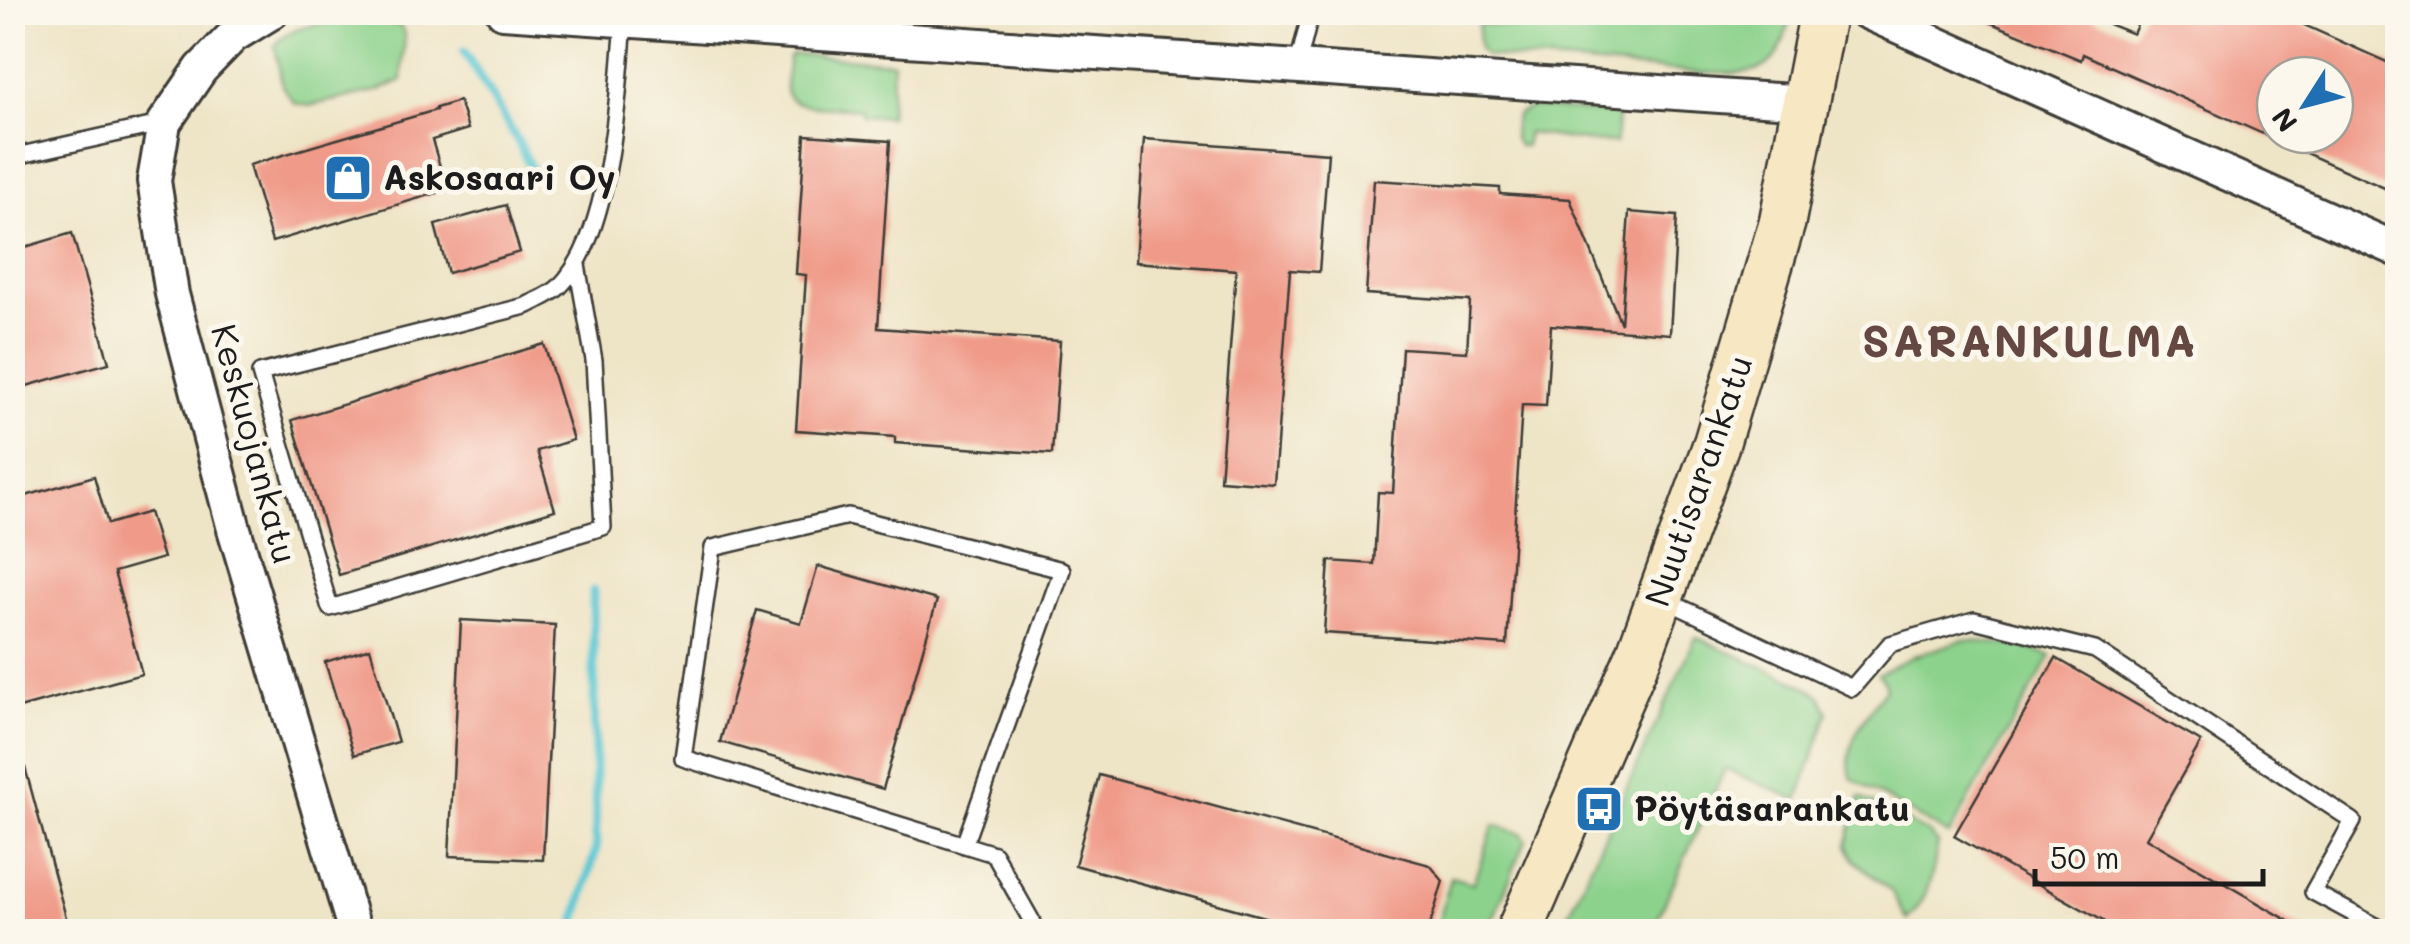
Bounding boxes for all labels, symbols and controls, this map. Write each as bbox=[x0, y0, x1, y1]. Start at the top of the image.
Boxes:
north arrow bbox=[2255, 55, 2355, 155]
text: N bbox=[2263, 101, 2305, 139]
shop icon: Askosaari Oy bbox=[322, 152, 374, 204]
place label: Askosaari Oy bbox=[383, 153, 616, 199]
district label: SARANKULMA bbox=[1862, 310, 2198, 368]
street label: Keskuojankatu bbox=[202, 319, 310, 568]
street label: Nuutisarankatu bbox=[1633, 349, 1762, 612]
bus stop icon: Pöytäsarankatu bbox=[1573, 783, 1625, 835]
place label: Pöytäsarankatu bbox=[1634, 784, 1910, 830]
scale bar bbox=[2035, 824, 2262, 886]
text: 50 m bbox=[2050, 837, 2120, 877]

